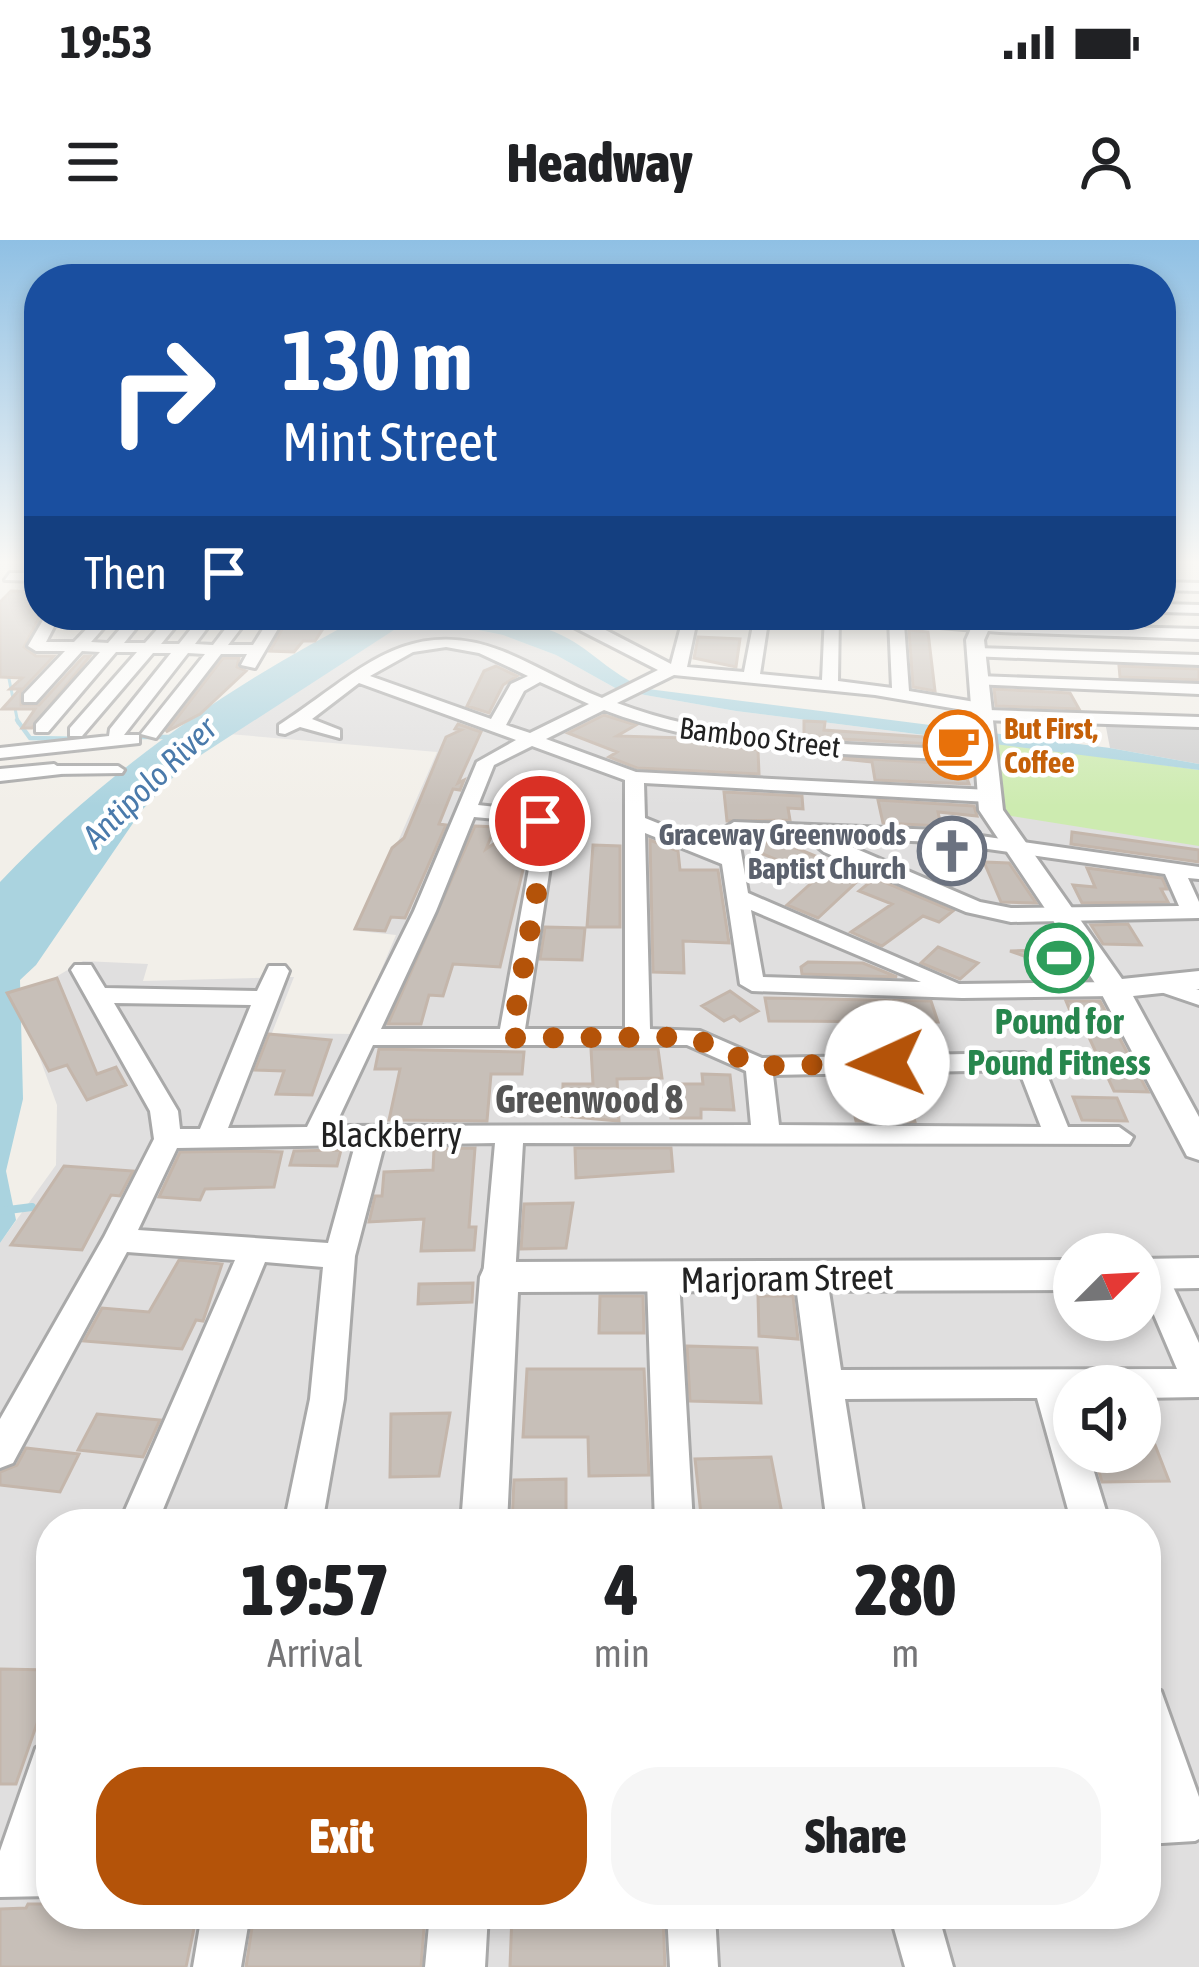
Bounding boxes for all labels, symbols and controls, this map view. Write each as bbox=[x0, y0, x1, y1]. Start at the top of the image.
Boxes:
text: 19:53 bbox=[60, 16, 153, 68]
icon: menu bbox=[60, 129, 126, 195]
icon: person bbox=[1073, 129, 1139, 195]
text: Headway bbox=[507, 132, 692, 193]
icon: right bbox=[84, 312, 240, 468]
text: 130 m bbox=[282, 312, 472, 408]
text: Mint Street bbox=[282, 411, 498, 472]
icon: arrive bbox=[191, 540, 257, 606]
text: Then bbox=[84, 547, 167, 599]
water label: Antipolo River bbox=[74, 708, 225, 856]
street label: Bamboo Street bbox=[677, 710, 843, 764]
cafe icon: But First, Coffee bbox=[923, 710, 993, 780]
place label: But First, Coffee bbox=[1004, 711, 1098, 779]
pin bbox=[489, 770, 591, 872]
icon: arrive bbox=[507, 788, 573, 854]
church icon: Graceway Greenwoods Baptist Church bbox=[917, 816, 987, 886]
place label: Graceway Greenwoods Baptist Church bbox=[658, 817, 906, 885]
sports icon: Pound for Pound Fitness bbox=[1024, 923, 1094, 993]
position arrow bbox=[824, 1000, 950, 1126]
place label: Pound for Pound Fitness bbox=[967, 1000, 1151, 1083]
district label: Greenwood 8 bbox=[495, 1077, 683, 1121]
street label: Blackberry bbox=[320, 1113, 462, 1155]
north arrow bbox=[1053, 1233, 1161, 1341]
map controls bbox=[1053, 1233, 1161, 1473]
street label: Marjoram Street bbox=[680, 1255, 894, 1301]
button: sound bbox=[1053, 1365, 1161, 1473]
text: 19:57 bbox=[241, 1548, 389, 1630]
text: 4 bbox=[605, 1548, 639, 1630]
text: 280 bbox=[855, 1548, 956, 1630]
text: Arrival bbox=[267, 1631, 363, 1675]
text: min bbox=[594, 1631, 650, 1675]
text: m bbox=[891, 1631, 919, 1675]
button: Exit bbox=[96, 1767, 587, 1905]
button: Share bbox=[611, 1767, 1101, 1905]

